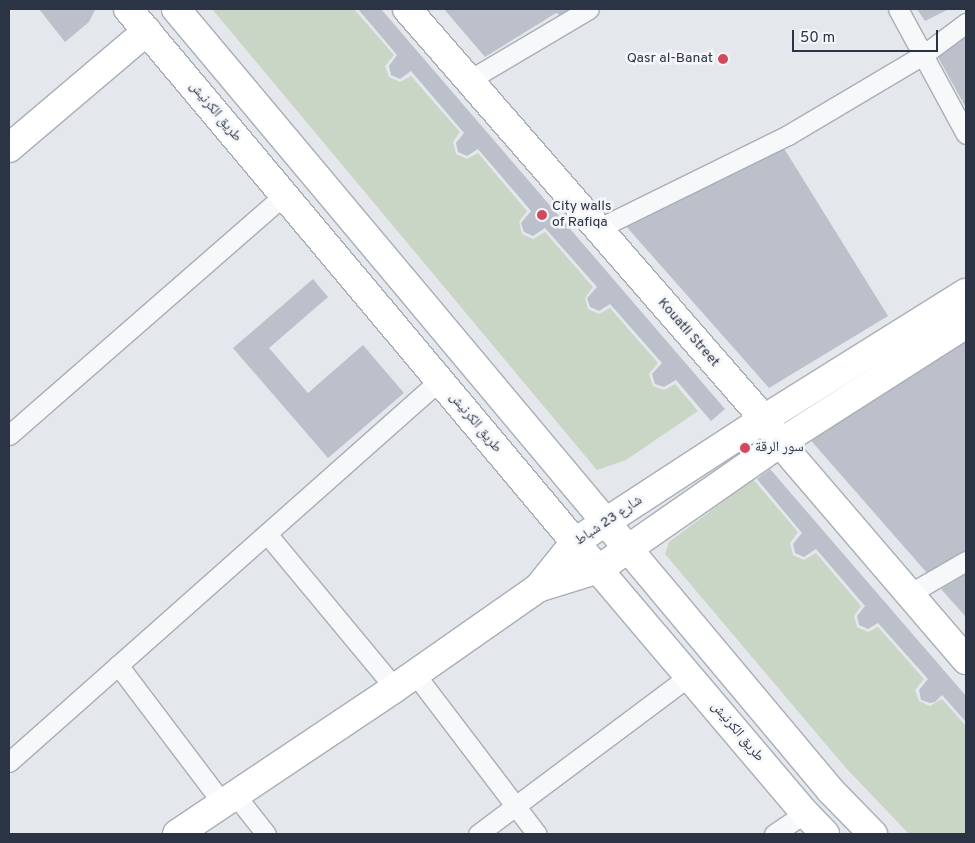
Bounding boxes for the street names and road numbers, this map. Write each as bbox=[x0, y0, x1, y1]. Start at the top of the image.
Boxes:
street label: طريق الكرنيش bbox=[185, 78, 245, 146]
street label: Kouatli Street bbox=[653, 295, 723, 371]
street label: طريق الكرنيش bbox=[445, 389, 505, 457]
street label: شارع 23 شباط bbox=[572, 492, 646, 550]
street label: طريق الكرنيش bbox=[707, 698, 767, 766]

